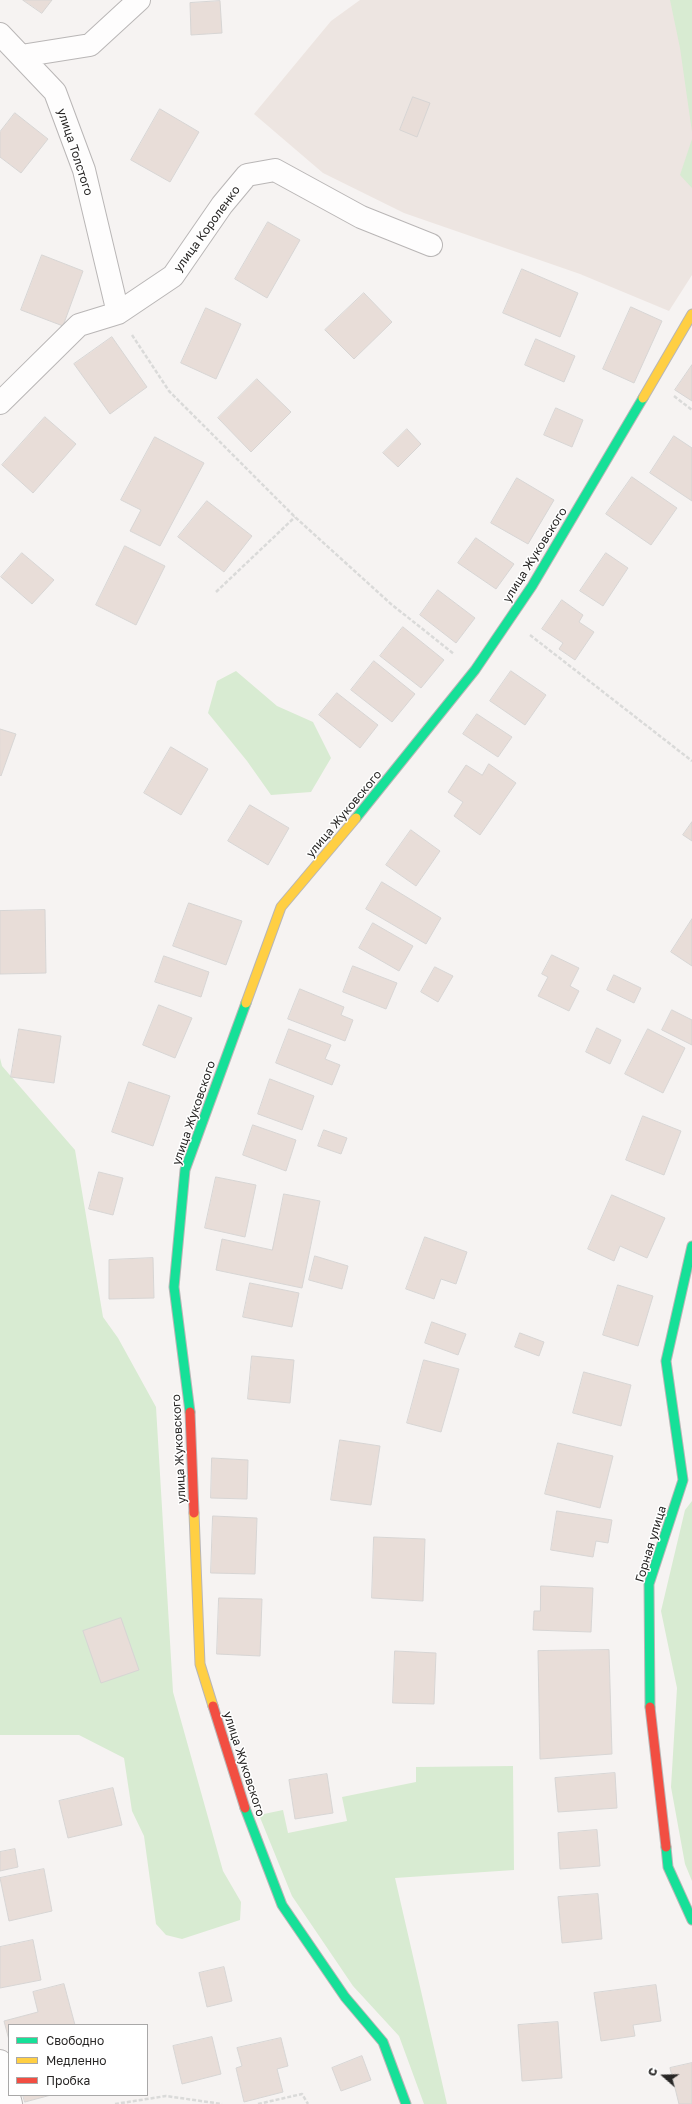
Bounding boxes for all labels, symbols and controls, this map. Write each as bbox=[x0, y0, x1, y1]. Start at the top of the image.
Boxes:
street label: улица Толстого bbox=[54, 107, 96, 197]
street label: улица Короленко bbox=[171, 183, 243, 275]
street label: улица Жуковского bbox=[500, 505, 570, 605]
street label: улица Жуковского bbox=[303, 767, 385, 861]
street label: улица Жуковского bbox=[169, 1059, 219, 1167]
street label: улица Жуковского bbox=[169, 1394, 189, 1504]
street label: Горная улица bbox=[633, 1504, 669, 1584]
street label: улица Жуковского bbox=[220, 1710, 268, 1818]
legend bbox=[8, 2024, 148, 2096]
text: Свободно bbox=[46, 2033, 104, 2048]
text: Медленно bbox=[46, 2053, 106, 2068]
north arrow bbox=[644, 2056, 684, 2096]
text: С bbox=[645, 2066, 660, 2078]
text: Пробка bbox=[46, 2073, 90, 2088]

